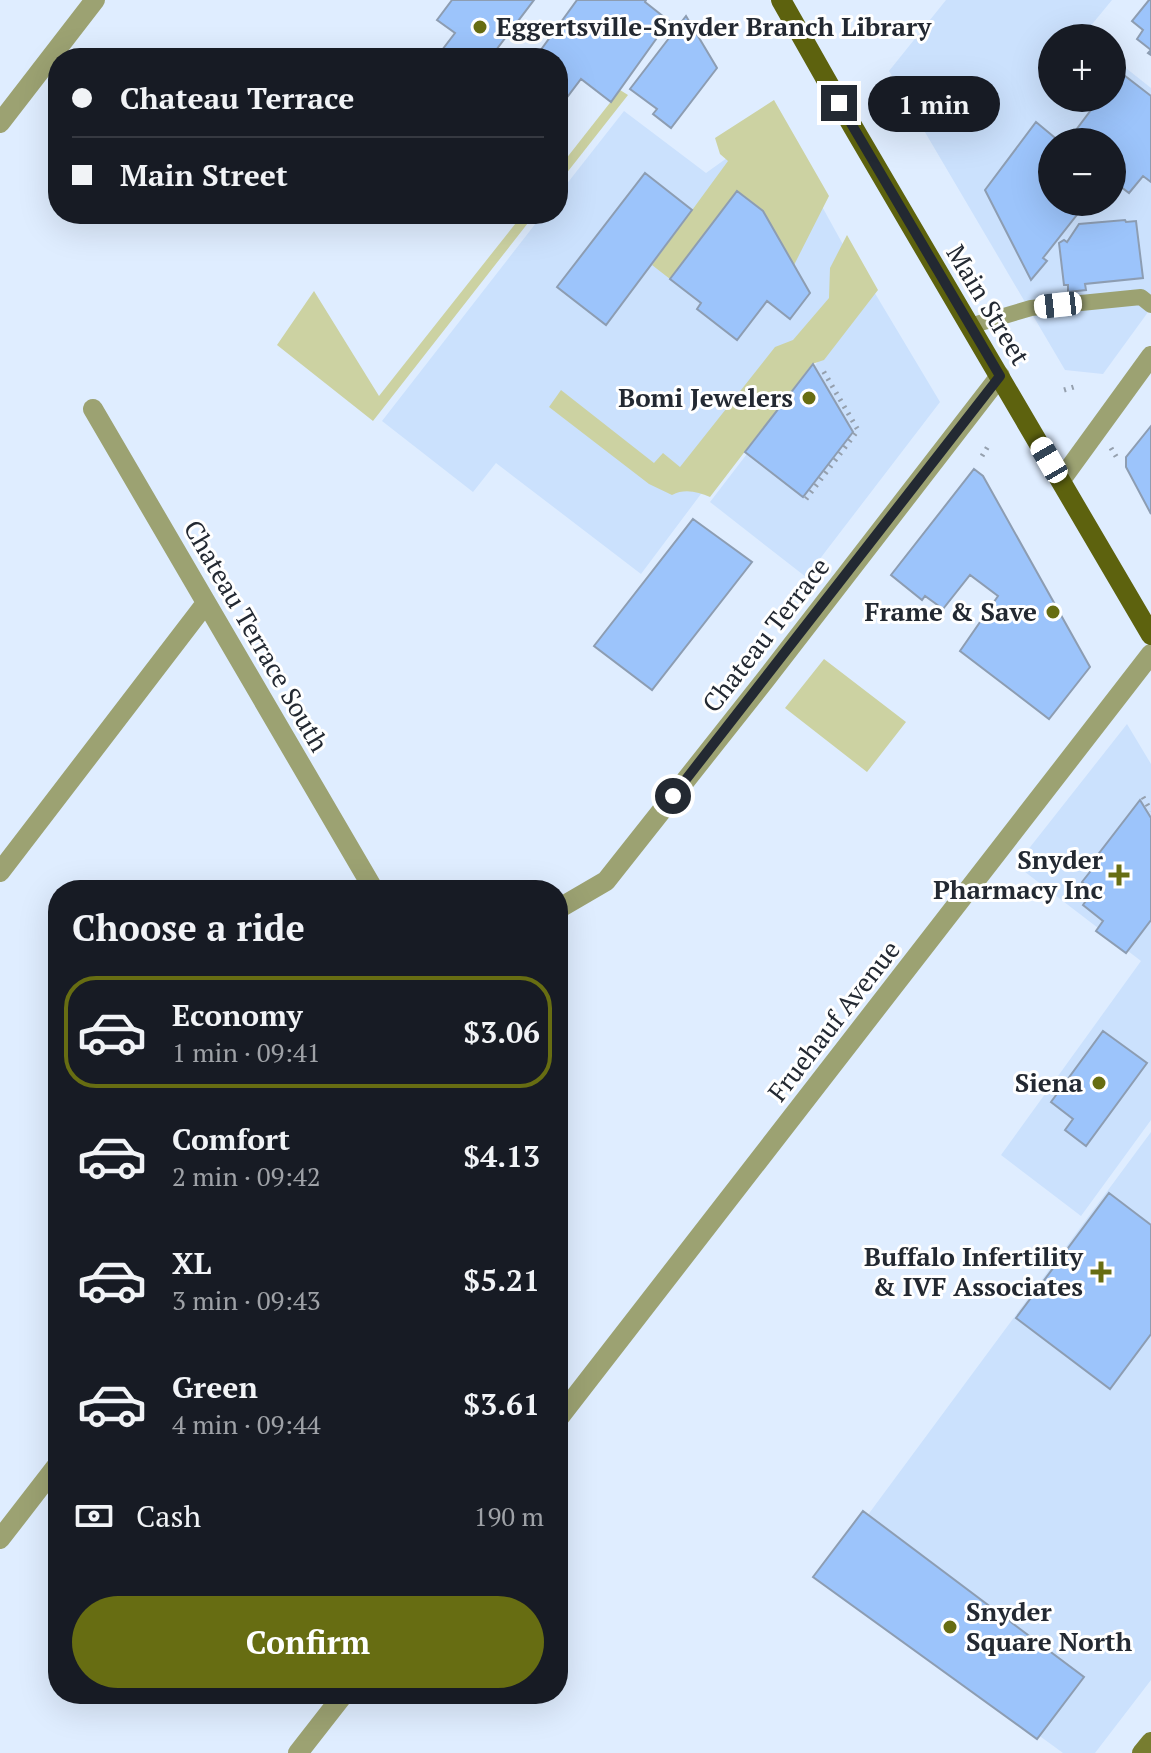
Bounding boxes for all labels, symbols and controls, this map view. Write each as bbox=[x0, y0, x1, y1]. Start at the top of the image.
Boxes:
place label: Eggertsville-Snyder Branch Library bbox=[496, 9, 932, 43]
marker: Eggertsville-Snyder Branch Library bbox=[471, 18, 489, 36]
map controls bbox=[1038, 24, 1126, 216]
button: + bbox=[1038, 24, 1126, 112]
callout: 1 min bbox=[867, 75, 999, 131]
text: Chateau Terrace bbox=[120, 78, 354, 118]
route end bbox=[821, 85, 857, 121]
text: 1 min bbox=[898, 87, 970, 121]
button: − bbox=[1038, 128, 1126, 216]
text: Main Street bbox=[120, 155, 288, 195]
street label: Main Street bbox=[940, 238, 1038, 371]
car bbox=[1033, 291, 1083, 319]
place label: Bomi Jewelers bbox=[618, 380, 793, 414]
marker: Bomi Jewelers bbox=[800, 389, 818, 407]
car bbox=[1027, 433, 1071, 487]
street label: Chateau Terrace South bbox=[177, 514, 337, 757]
street label: Chateau Terrace bbox=[694, 550, 836, 719]
place label: Frame & Save bbox=[864, 594, 1037, 628]
marker: Frame & Save bbox=[1044, 603, 1062, 621]
route start bbox=[655, 778, 691, 814]
place label: Snyder Pharmacy Inc bbox=[933, 842, 1104, 906]
marker: Snyder Pharmacy Inc bbox=[1110, 866, 1128, 884]
text: Choose a ride bbox=[72, 904, 305, 951]
street label: Fruehauf Avenue bbox=[760, 933, 907, 1108]
text: Economy bbox=[172, 995, 303, 1035]
icon: car bbox=[76, 996, 148, 1068]
text: $3.06 bbox=[463, 1012, 540, 1052]
text: 1 min · 09:41 bbox=[172, 1035, 321, 1069]
place label: Siena bbox=[1015, 1065, 1084, 1099]
marker: Siena bbox=[1090, 1074, 1108, 1092]
text: Comfort bbox=[172, 1119, 290, 1159]
icon: car bbox=[76, 1120, 148, 1192]
text: $4.13 bbox=[463, 1136, 540, 1176]
text: 2 min · 09:42 bbox=[172, 1159, 321, 1193]
place label: Buffalo Infertility & IVF Associates bbox=[864, 1239, 1084, 1303]
text: XL bbox=[172, 1243, 211, 1283]
icon: car bbox=[76, 1244, 148, 1316]
text: $5.21 bbox=[463, 1260, 540, 1300]
marker: Buffalo Infertility & IVF Associates bbox=[1090, 1261, 1112, 1283]
text: 3 min · 09:43 bbox=[172, 1283, 321, 1317]
text: Green bbox=[172, 1367, 258, 1407]
icon: car bbox=[76, 1368, 148, 1440]
text: $3.61 bbox=[463, 1384, 540, 1424]
text: 4 min · 09:44 bbox=[172, 1407, 321, 1441]
icon: cash bbox=[72, 1494, 116, 1538]
text: Cash bbox=[136, 1496, 201, 1536]
text: 190 m bbox=[474, 1499, 544, 1533]
place label: Snyder Square North bbox=[966, 1594, 1132, 1658]
button: Confirm bbox=[72, 1596, 544, 1688]
marker: Snyder Square North bbox=[941, 1618, 959, 1636]

